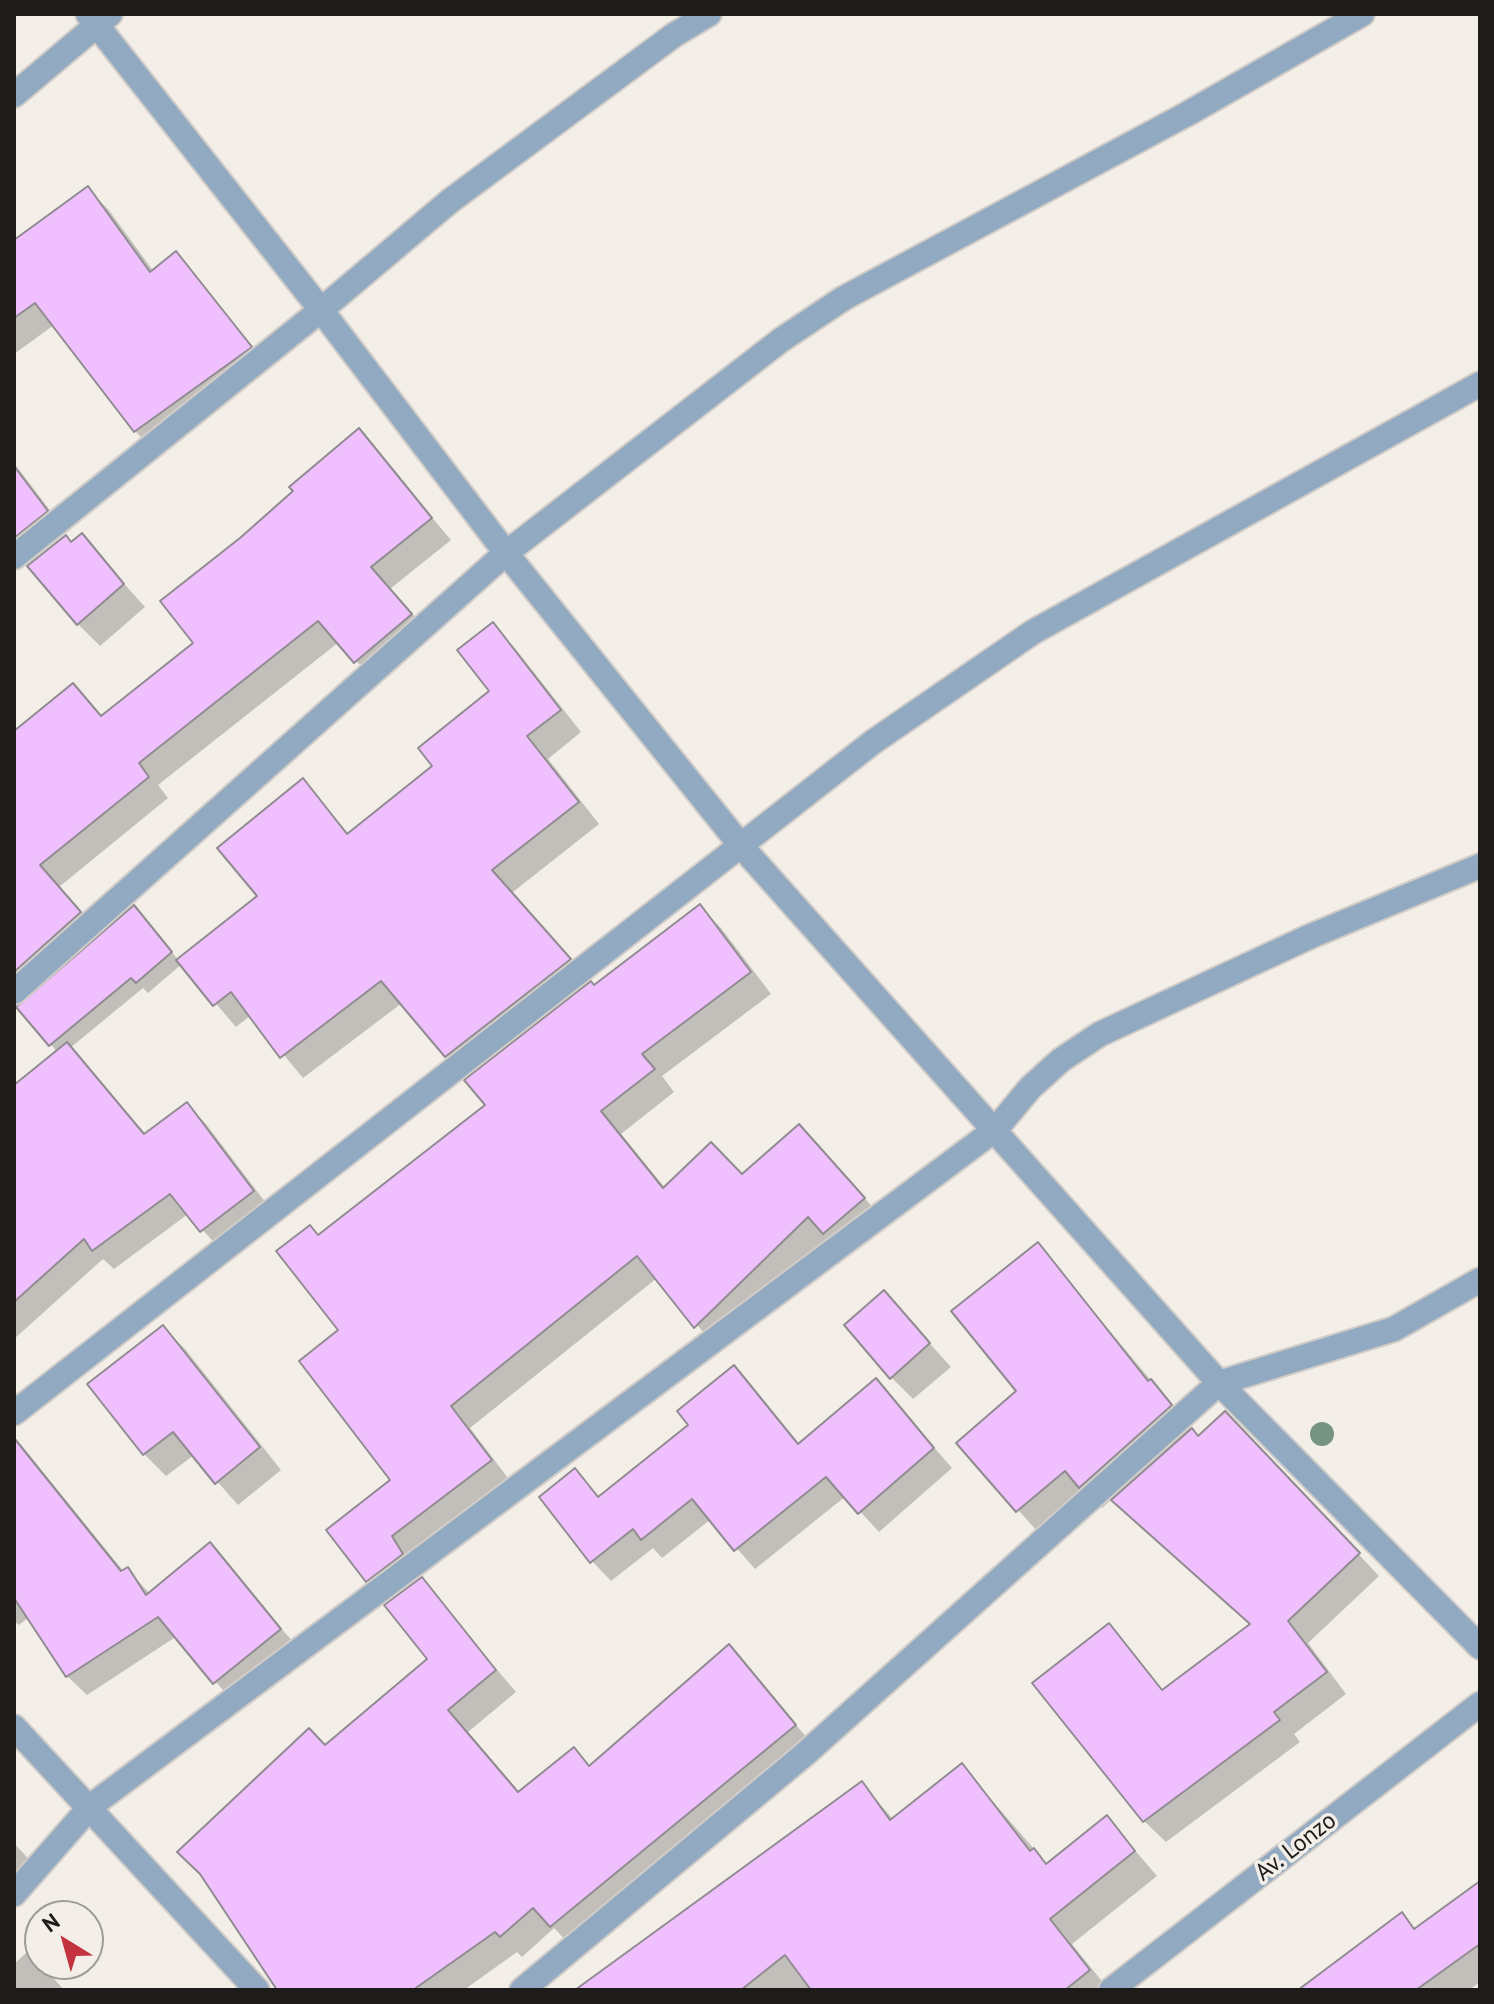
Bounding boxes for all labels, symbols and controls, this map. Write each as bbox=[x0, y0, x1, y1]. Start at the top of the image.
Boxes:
street label: Av. Lonzo bbox=[1250, 1806, 1342, 1888]
north arrow bbox=[24, 1900, 104, 1980]
text: N bbox=[37, 1907, 65, 1938]

